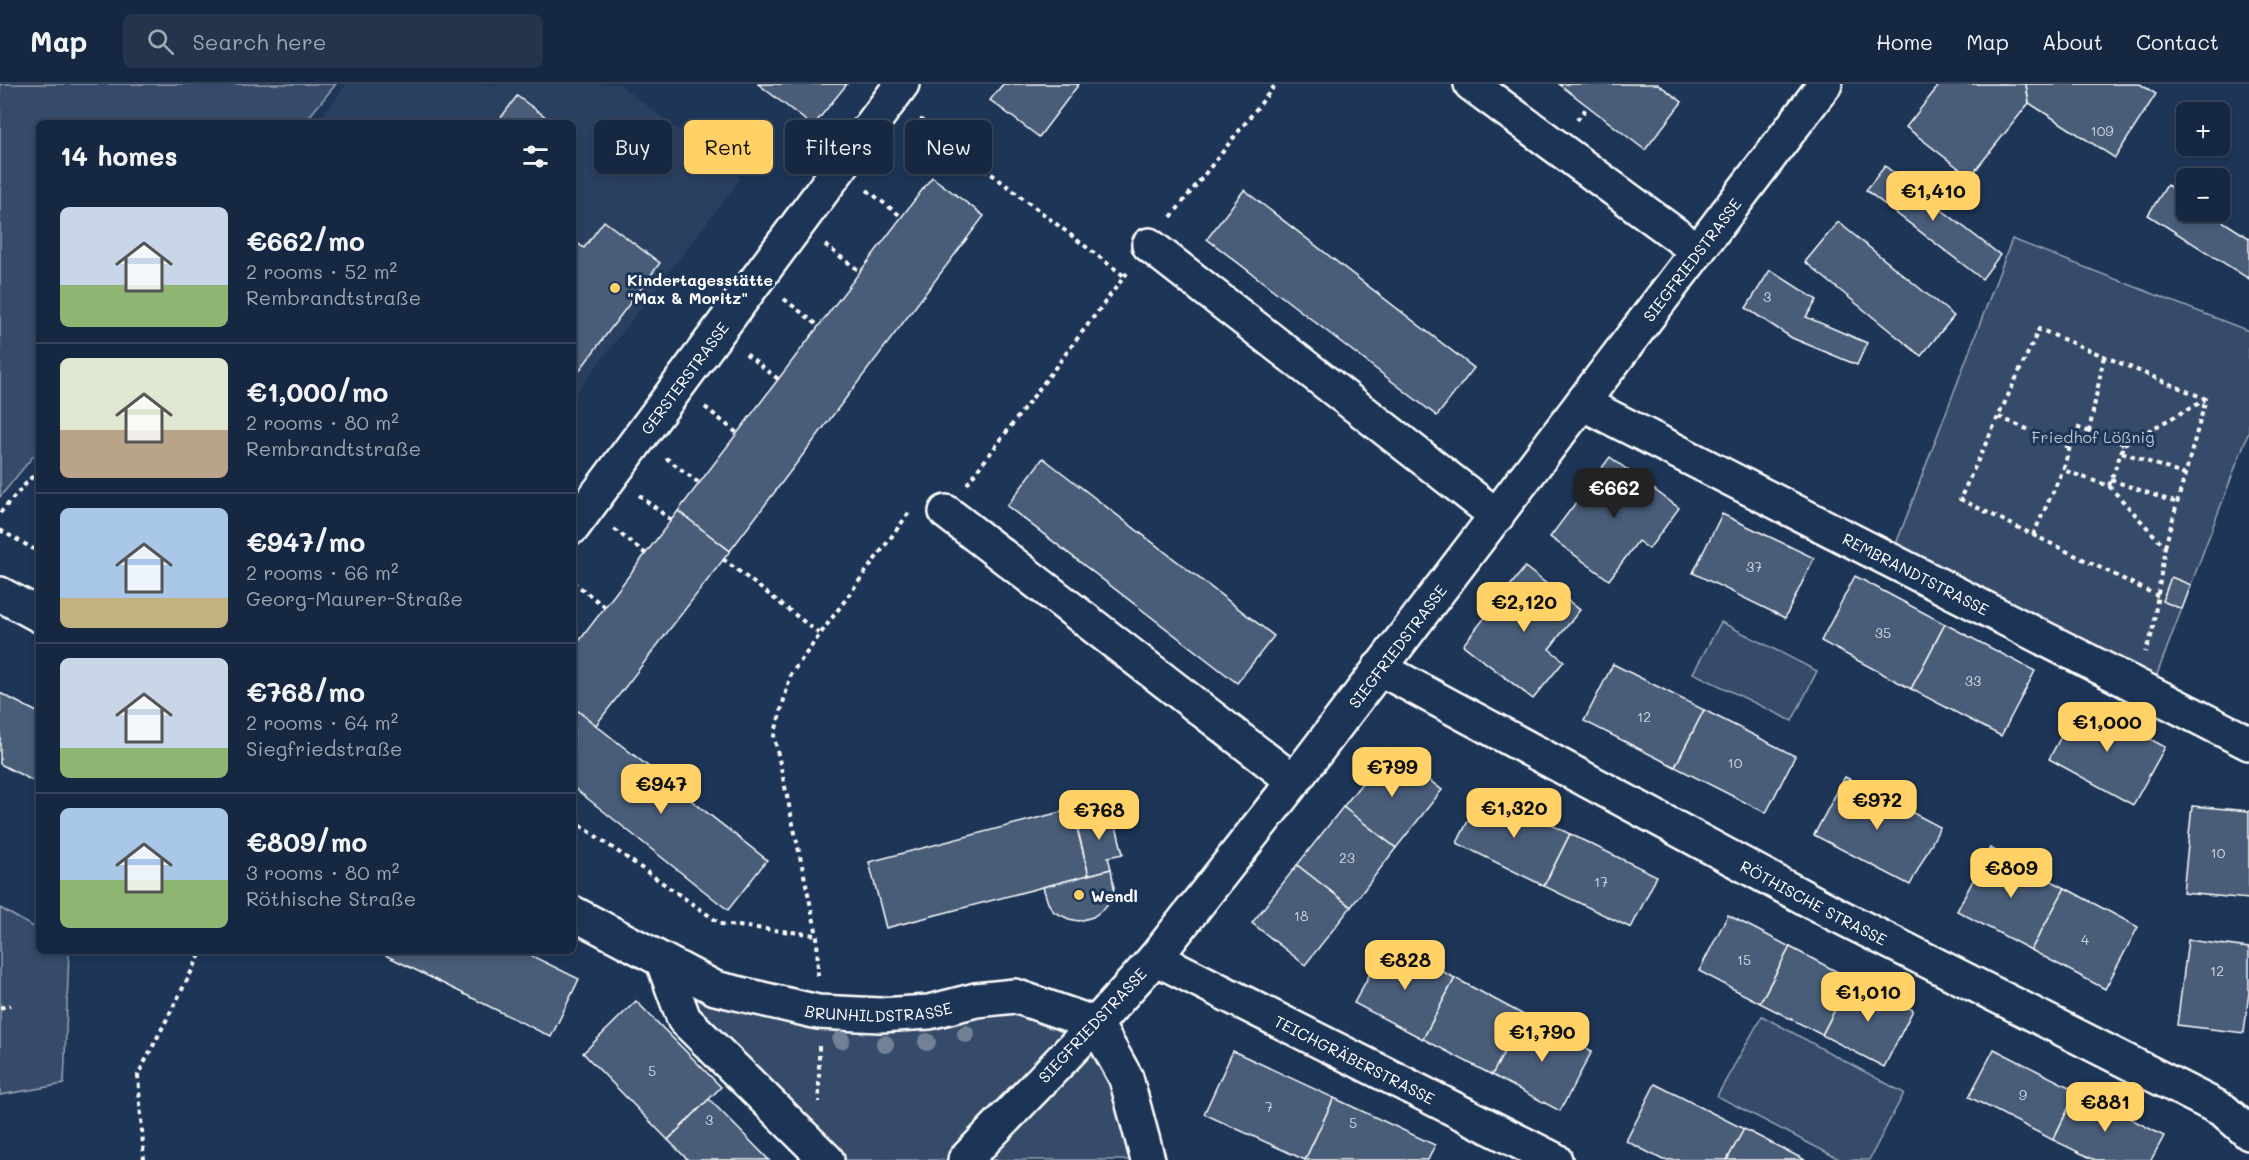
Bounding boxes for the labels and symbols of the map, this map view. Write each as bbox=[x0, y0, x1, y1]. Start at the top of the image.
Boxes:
house number: 109 bbox=[2090, 121, 2114, 140]
pin: €1,410 bbox=[1884, 171, 1982, 222]
street label: SIEGFRIEDSTRASSE bbox=[1638, 193, 1745, 325]
place label: Kindertagesstätte "Max & Moritz" bbox=[627, 269, 773, 308]
marker: Kindertagesstätte "Max & Moritz" bbox=[608, 281, 622, 295]
house number: 3 bbox=[1763, 287, 1771, 306]
street label: GERSTERSTRASSE bbox=[635, 317, 733, 438]
park label: Friedhof Lößnig bbox=[2032, 426, 2154, 447]
pin: €662 bbox=[1578, 468, 1650, 519]
street label: REMBRANDTSTRASSE bbox=[1839, 527, 1993, 619]
house number: 37 bbox=[1746, 557, 1762, 576]
street label: SIEGFRIEDSTRASSE bbox=[1343, 580, 1451, 712]
pin: €2,120 bbox=[1475, 582, 1573, 633]
house number: 35 bbox=[1875, 623, 1891, 642]
house number: 33 bbox=[1965, 671, 1981, 690]
pin: €1,000 bbox=[2058, 702, 2156, 753]
house number: 12 bbox=[1637, 707, 1651, 726]
pin: €799 bbox=[1356, 747, 1428, 798]
house number: 10 bbox=[1728, 753, 1743, 772]
pin: €947 bbox=[625, 764, 697, 815]
pin: €972 bbox=[1841, 780, 1913, 831]
pin: €1,320 bbox=[1465, 788, 1563, 839]
pin: €768 bbox=[1063, 790, 1135, 841]
house number: 10 bbox=[2211, 843, 2226, 862]
house number: 23 bbox=[1339, 848, 1355, 867]
pin: €809 bbox=[1975, 848, 2047, 899]
street label: RÖTHISCHE STRASSE bbox=[1737, 855, 1891, 949]
house number: 17 bbox=[1594, 872, 1608, 891]
place label: Wendl bbox=[1091, 885, 1138, 906]
marker: Wendl bbox=[1072, 888, 1086, 902]
house number: 18 bbox=[1294, 906, 1308, 925]
house number: 4 bbox=[2081, 930, 2090, 949]
pin: €828 bbox=[1369, 940, 1441, 991]
house number: 15 bbox=[1737, 950, 1751, 969]
house number: 12 bbox=[2210, 961, 2224, 980]
street label: SIEGFRIEDSTRASSE bbox=[1033, 963, 1151, 1087]
pin: €1,010 bbox=[1819, 972, 1917, 1023]
street label: BRUNHILDSTRASSE bbox=[803, 996, 954, 1026]
street label: TEICHGRÄBERSTRASSE bbox=[1271, 1010, 1439, 1108]
pin: €1,790 bbox=[1493, 1012, 1591, 1063]
house number: 5 bbox=[648, 1061, 656, 1080]
pin: €881 bbox=[2069, 1082, 2141, 1133]
house number: 9 bbox=[2019, 1085, 2027, 1104]
house number: 7 bbox=[1265, 1097, 1273, 1116]
house number: 3 bbox=[705, 1110, 713, 1129]
house number: 5 bbox=[1349, 1113, 1357, 1132]

